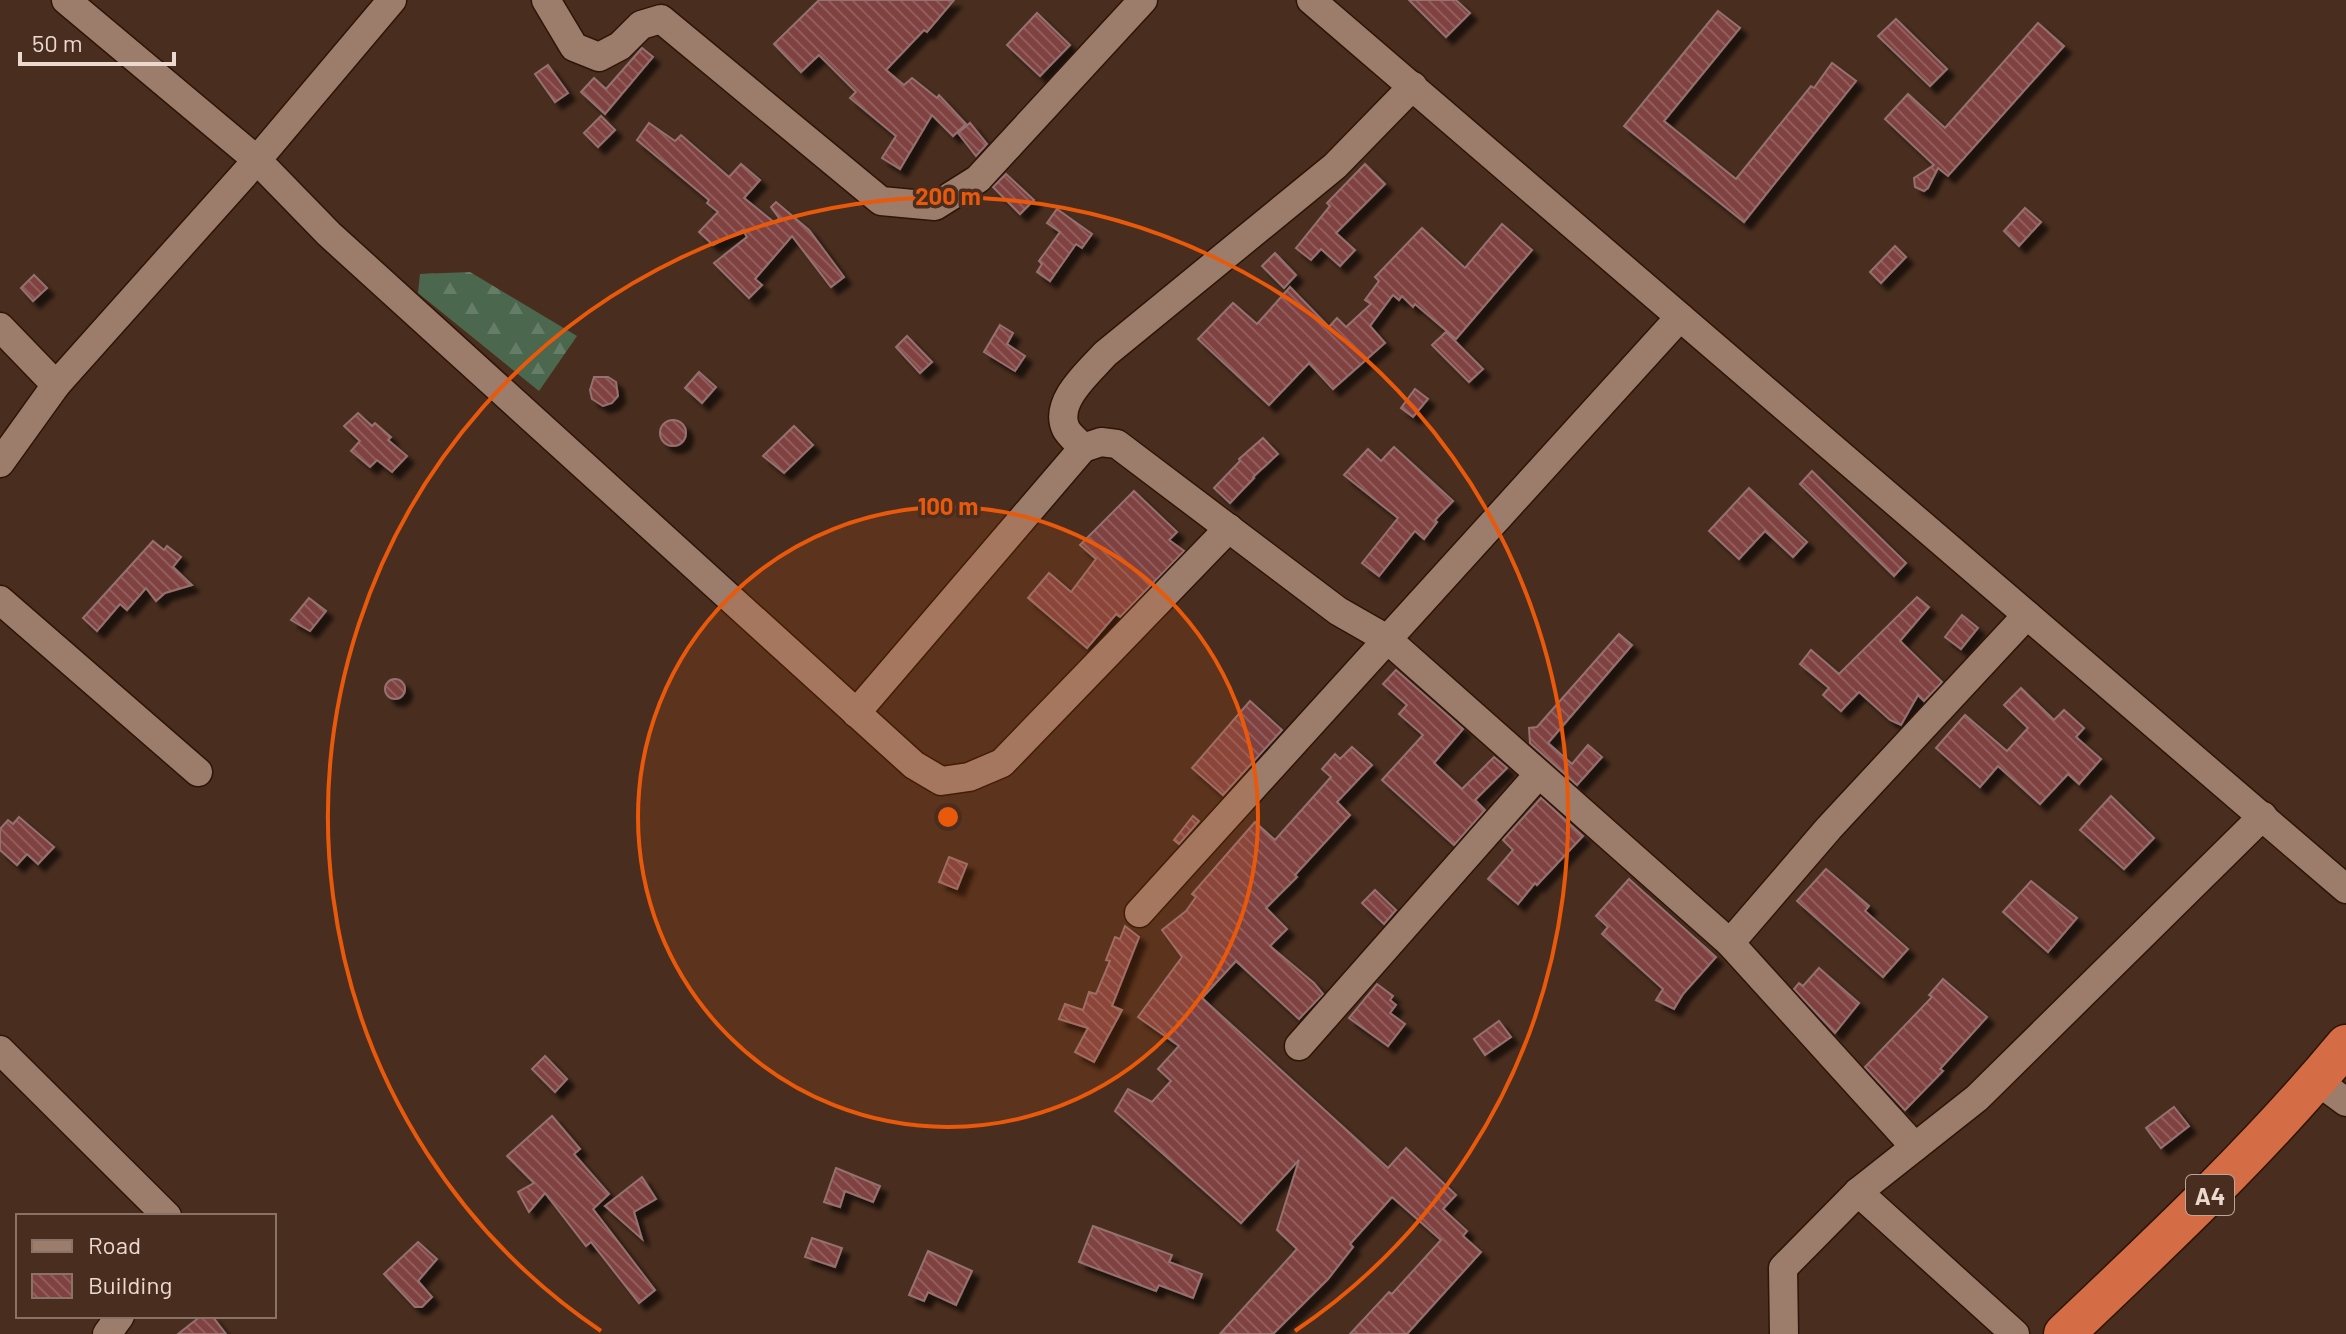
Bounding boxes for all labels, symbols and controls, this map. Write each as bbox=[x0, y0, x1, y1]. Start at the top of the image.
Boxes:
scale bar bbox=[20, 16, 174, 66]
text: 50 m bbox=[32, 28, 83, 57]
text: 200 m bbox=[915, 181, 981, 210]
text: 100 m bbox=[918, 491, 978, 520]
centre of rings bbox=[934, 803, 962, 831]
road number: A4 bbox=[2186, 1175, 2234, 1215]
legend bbox=[16, 1214, 276, 1318]
text: Road bbox=[88, 1230, 141, 1259]
text: Building bbox=[88, 1270, 172, 1299]

